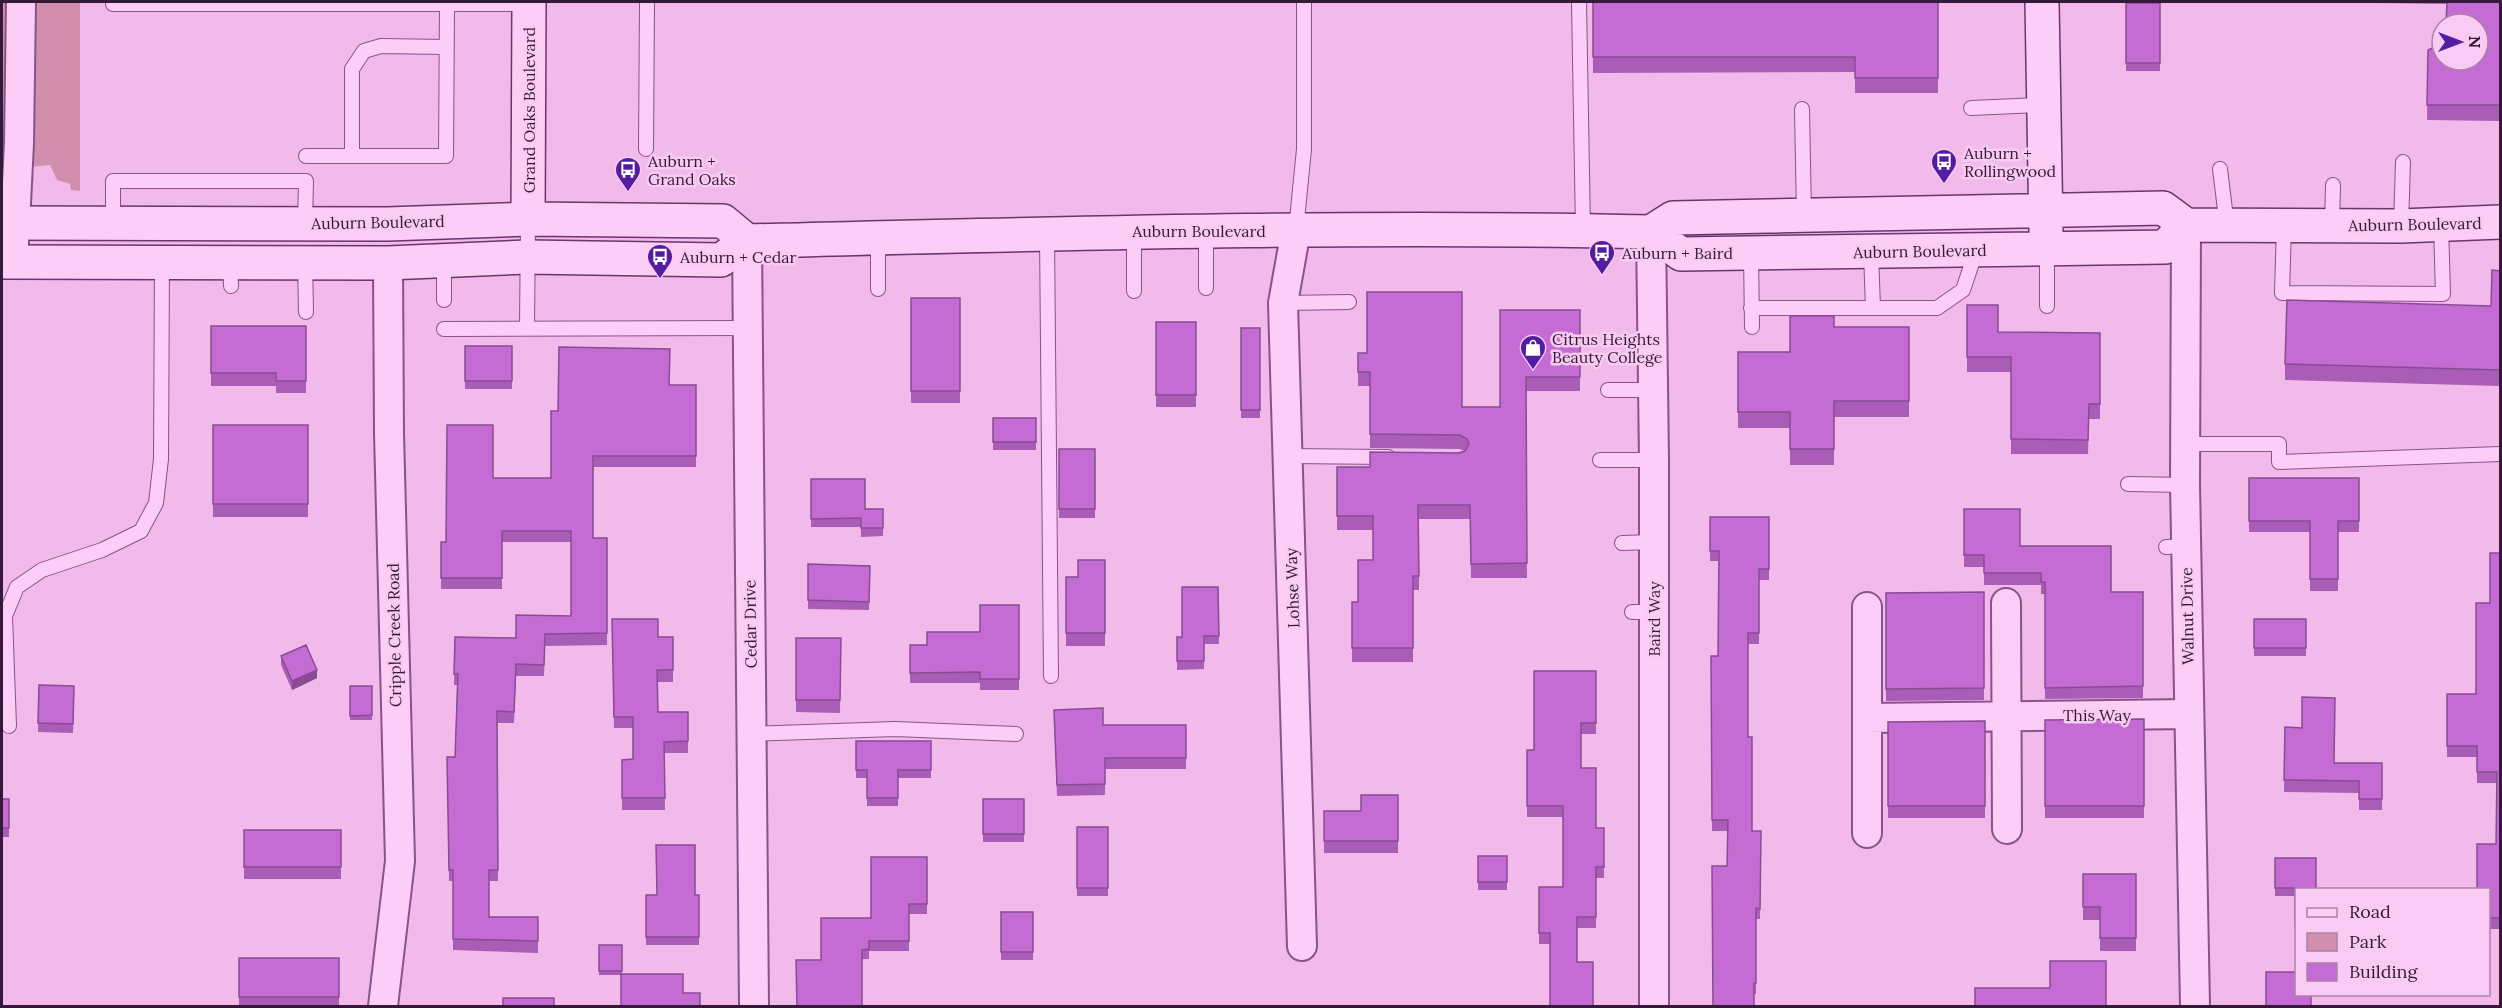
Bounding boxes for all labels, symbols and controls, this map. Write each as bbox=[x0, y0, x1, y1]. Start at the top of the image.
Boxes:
north arrow bbox=[2430, 12, 2490, 72]
street label: Grand Oaks Boulevard bbox=[519, 26, 539, 193]
text: N bbox=[2465, 36, 2485, 48]
place label: Auburn + Rollingwood bbox=[1963, 143, 2057, 181]
bus stop icon: Auburn + Rollingwood bbox=[1929, 147, 1959, 185]
place label: Auburn + Grand Oaks bbox=[647, 151, 736, 189]
bus stop icon: Auburn + Grand Oaks bbox=[613, 155, 643, 193]
street label: Auburn Boulevard bbox=[310, 211, 445, 233]
street label: Auburn Boulevard bbox=[2347, 213, 2482, 235]
street label: Auburn Boulevard bbox=[1131, 221, 1266, 241]
bus stop icon: Auburn + Baird bbox=[1587, 238, 1617, 276]
street label: Auburn Boulevard bbox=[1852, 240, 1987, 262]
bus stop icon: Auburn + Cedar bbox=[645, 242, 675, 280]
place label: Auburn + Baird bbox=[1621, 243, 1733, 263]
place label: Auburn + Cedar bbox=[679, 247, 797, 267]
place label: Citrus Heights Beauty College bbox=[1552, 329, 1663, 367]
shop icon: Citrus Heights Beauty College bbox=[1518, 333, 1548, 371]
street label: Lohse Way bbox=[1281, 547, 1303, 628]
street label: Cripple Creek Road bbox=[383, 562, 405, 707]
street label: Walnut Drive bbox=[2176, 567, 2198, 665]
street label: Cedar Drive bbox=[739, 579, 761, 669]
street label: Baird Way bbox=[1644, 581, 1664, 657]
street label: This Way bbox=[2063, 705, 2131, 725]
legend bbox=[2295, 888, 2490, 996]
text: Road bbox=[2349, 900, 2391, 923]
text: Park bbox=[2349, 930, 2387, 953]
text: Building bbox=[2349, 960, 2419, 983]

